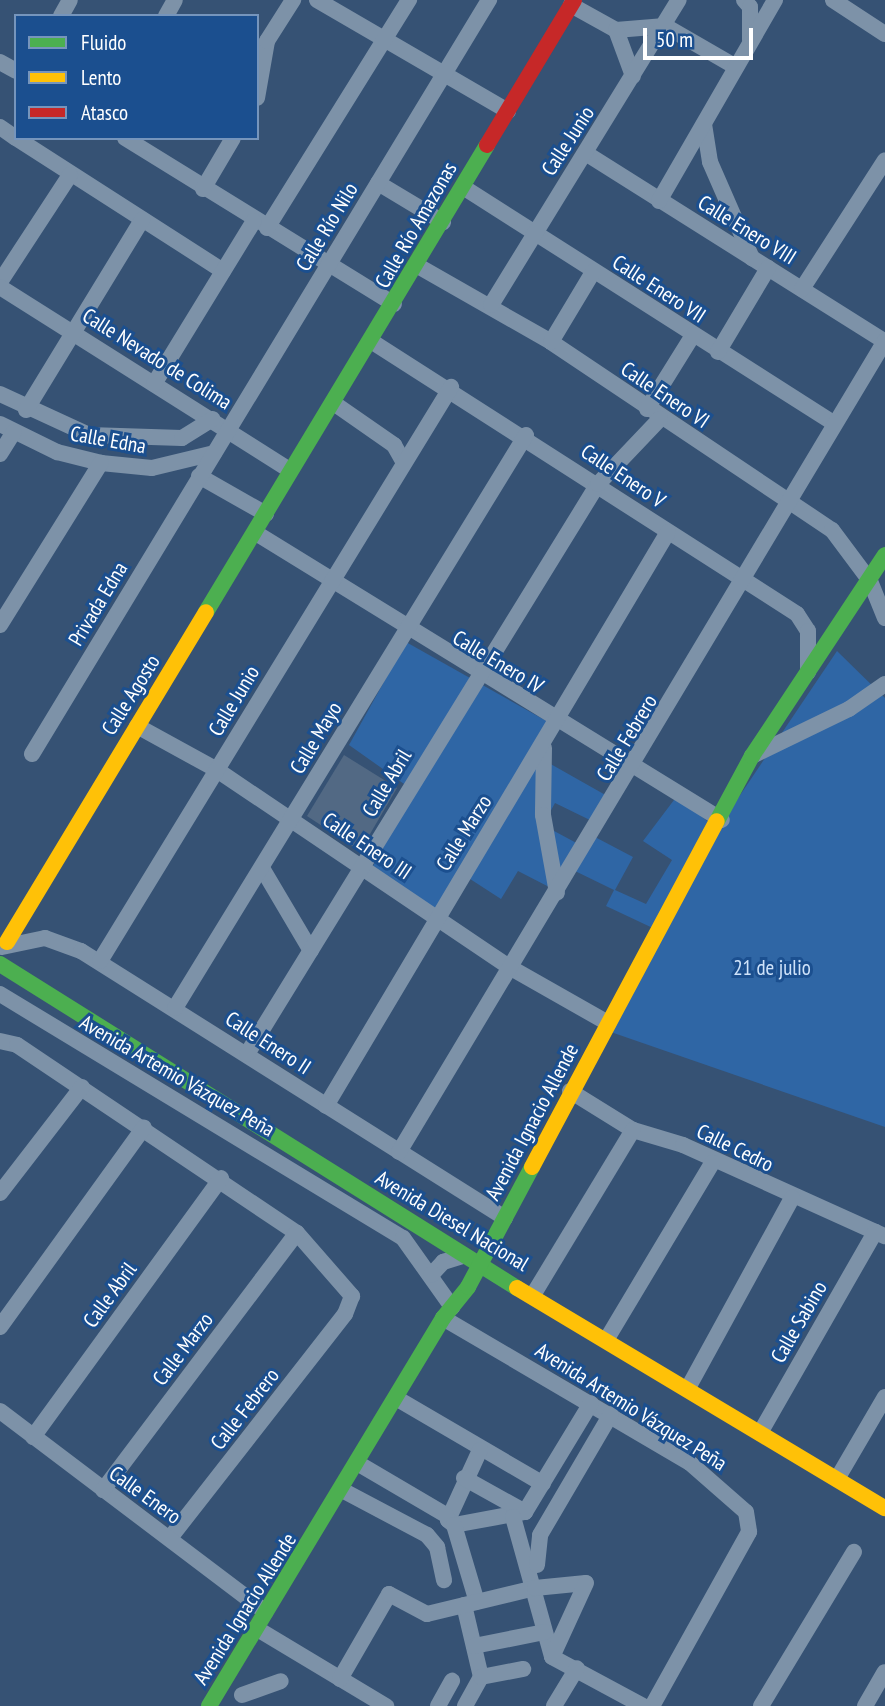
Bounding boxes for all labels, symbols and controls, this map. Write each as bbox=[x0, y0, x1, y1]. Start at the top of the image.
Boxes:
legend bbox=[14, 14, 259, 140]
scale bar bbox=[647, 14, 757, 58]
text: 50 m bbox=[656, 26, 693, 53]
text: Fluido bbox=[81, 29, 126, 56]
text: Lento bbox=[81, 64, 121, 91]
text: Atasco bbox=[81, 99, 128, 126]
street label: Calle Junio bbox=[536, 102, 600, 180]
street label: Calle Río Amazonas bbox=[370, 157, 462, 293]
street label: Calle Río Nilo bbox=[291, 178, 363, 276]
street label: Calle Enero VIII bbox=[693, 190, 801, 270]
street label: Calle Enero VII bbox=[608, 249, 710, 329]
street label: Calle Nevado de Colima bbox=[78, 303, 236, 415]
street label: Calle Enero VI bbox=[616, 356, 714, 434]
street label: Calle Edna bbox=[68, 421, 148, 459]
street label: Calle Enero V bbox=[576, 439, 670, 513]
street label: Privada Edna bbox=[63, 557, 133, 651]
street label: Calle Enero IV bbox=[448, 625, 548, 699]
street label: Calle Agosto bbox=[96, 650, 166, 740]
street label: Calle Junio bbox=[203, 661, 265, 741]
street label: Calle Febrero bbox=[591, 690, 663, 786]
street label: Calle Mayo bbox=[285, 697, 347, 779]
street label: Calle Abril bbox=[357, 744, 417, 822]
street label: Calle Marzo bbox=[431, 790, 497, 876]
street label: Calle Enero III bbox=[318, 807, 416, 885]
park label: 21 de julio bbox=[733, 955, 811, 981]
street label: Calle Enero II bbox=[221, 1006, 315, 1080]
street label: Avenida Artemio Vázquez Peña bbox=[74, 1009, 280, 1143]
street label: Avenida Ignacio Allende bbox=[480, 1039, 584, 1205]
street label: Calle Cedro bbox=[693, 1119, 777, 1177]
street label: Avenida Diesel Nacional bbox=[371, 1165, 533, 1277]
street label: Calle Abril bbox=[78, 1257, 142, 1333]
street label: Calle Sabino bbox=[766, 1277, 832, 1367]
street label: Calle Marzo bbox=[147, 1308, 219, 1390]
street label: Avenida Artemio Vázquez Peña bbox=[530, 1337, 732, 1477]
street label: Calle Febrero bbox=[205, 1363, 285, 1455]
street label: Calle Enero bbox=[104, 1461, 186, 1529]
street label: Avenida Ignacio Allende bbox=[188, 1528, 302, 1690]

